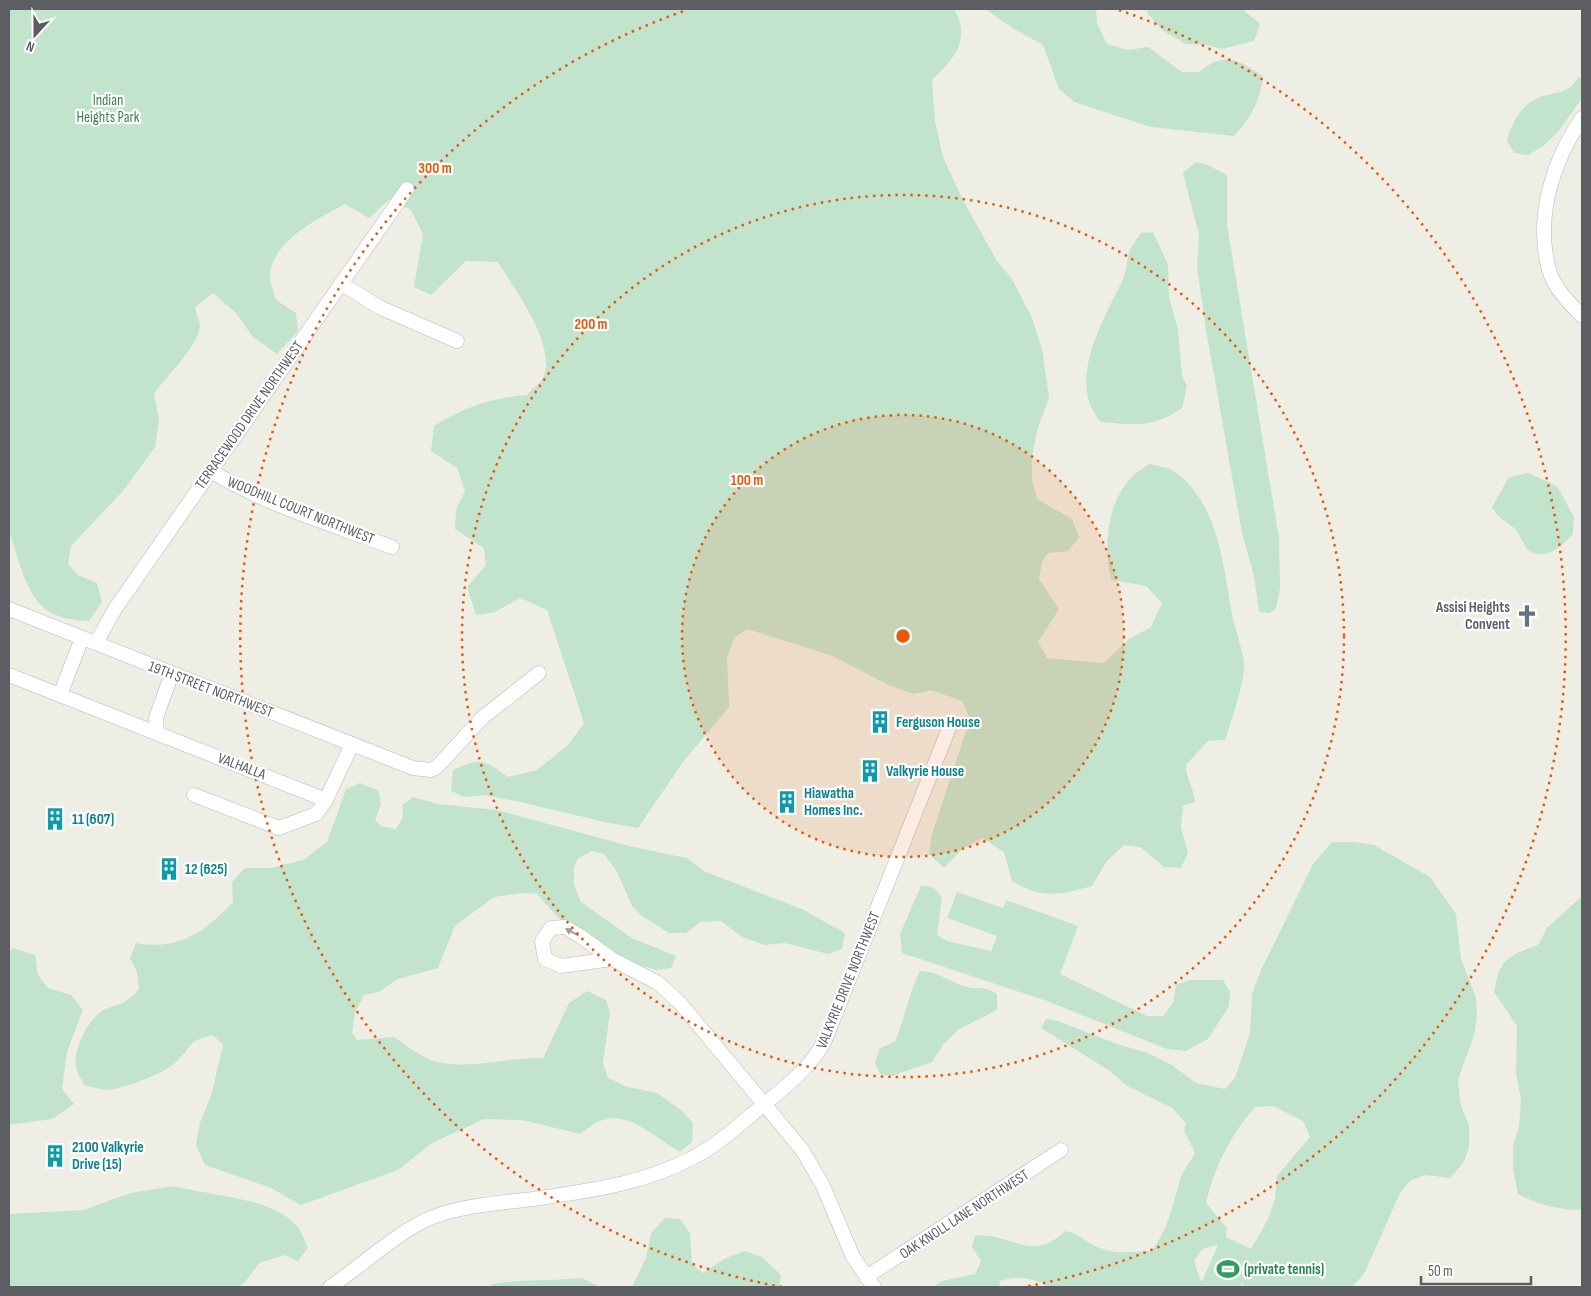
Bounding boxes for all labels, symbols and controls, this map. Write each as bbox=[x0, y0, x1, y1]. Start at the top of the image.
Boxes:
north arrow bbox=[10, 10, 60, 60]
text: N bbox=[24, 37, 37, 56]
park label: Indian Heights Park bbox=[76, 91, 140, 127]
text: 300 m bbox=[418, 159, 452, 178]
text: 200 m bbox=[574, 315, 608, 334]
street label: TERRACEWOOD DRIVE NORTHWEST bbox=[191, 338, 308, 493]
text: 100 m bbox=[731, 471, 763, 490]
street label: WOODHILL COURT NORTHWEST bbox=[224, 472, 377, 549]
place label: Assisi Heights Convent bbox=[1435, 598, 1510, 634]
church icon: Assisi Heights Convent bbox=[1514, 603, 1540, 629]
centre of rings bbox=[894, 627, 912, 645]
street label: 19TH STREET NORTHWEST bbox=[146, 657, 276, 722]
building icon: Ferguson House bbox=[867, 709, 893, 735]
place label: Ferguson House bbox=[896, 713, 980, 732]
street label: VALHALLA bbox=[215, 749, 269, 785]
building icon: Valkyrie House bbox=[857, 758, 883, 784]
place label: Valkyrie House bbox=[886, 762, 964, 781]
place label: Hiawatha Homes Inc. bbox=[804, 784, 863, 820]
building icon: Hiawatha Homes Inc. bbox=[774, 789, 800, 815]
building icon: 11 (607) bbox=[42, 806, 68, 832]
place label: 11 (607) bbox=[72, 810, 114, 829]
building icon: 12 (625) bbox=[156, 856, 182, 882]
place label: 12 (625) bbox=[185, 860, 227, 879]
street label: VALKYRIE DRIVE NORTHWEST bbox=[812, 909, 885, 1052]
one-way arrow bbox=[565, 927, 579, 936]
place label: 2100 Valkyrie Drive (15) bbox=[72, 1138, 144, 1174]
building icon: 2100 Valkyrie Drive (15) bbox=[42, 1143, 68, 1169]
street label: OAK KNOLL LANE NORTHWEST bbox=[896, 1166, 1033, 1263]
scale bar bbox=[1421, 1254, 1531, 1286]
sports icon: (private tennis) bbox=[1215, 1256, 1241, 1282]
place label: (private tennis) bbox=[1244, 1260, 1324, 1279]
text: 50 m bbox=[1428, 1262, 1453, 1281]

